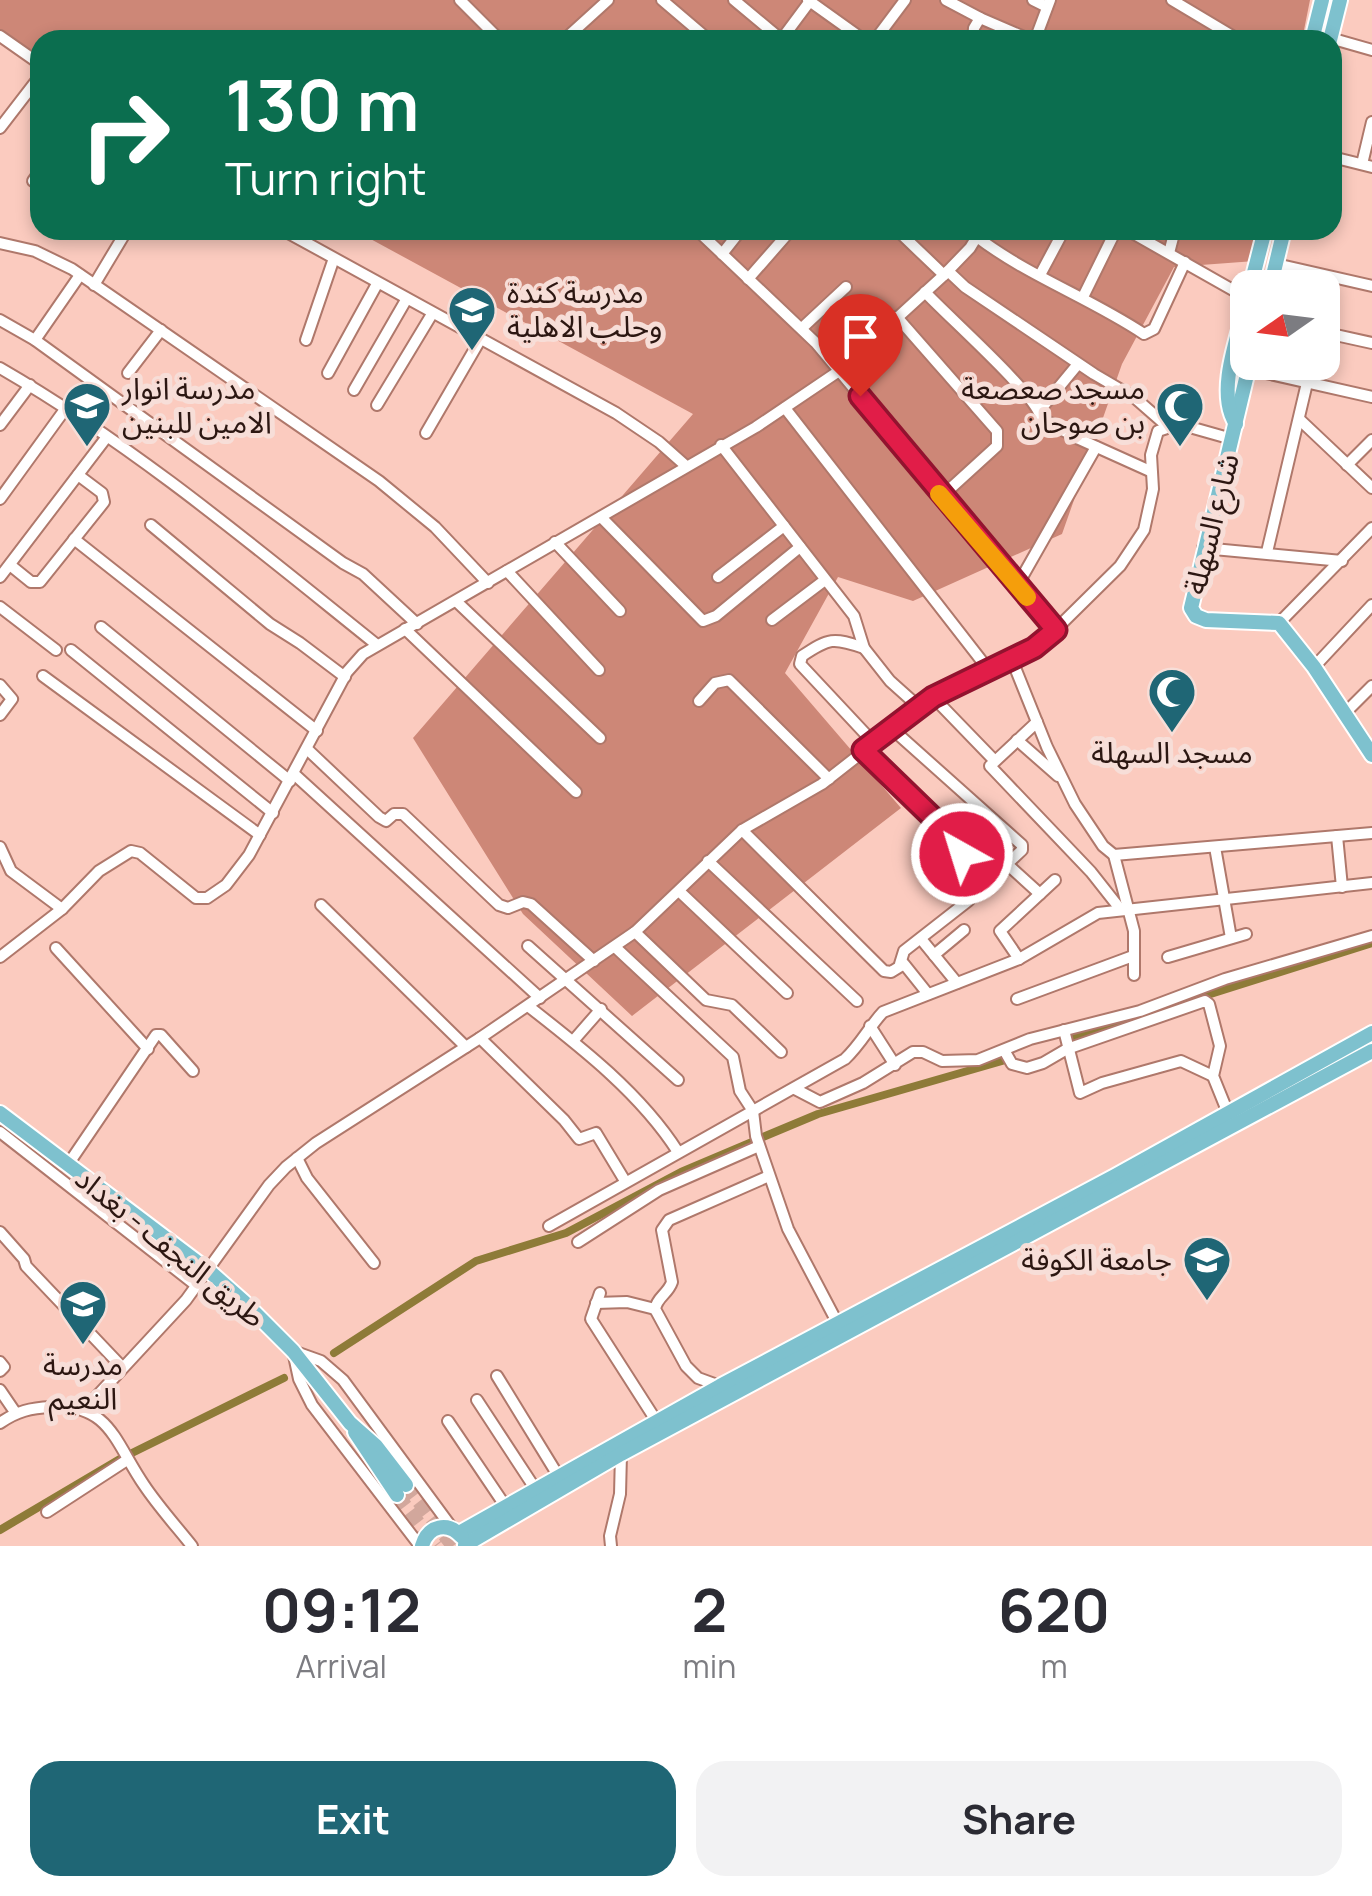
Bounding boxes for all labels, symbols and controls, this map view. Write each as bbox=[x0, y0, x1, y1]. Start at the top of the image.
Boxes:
text: 130 m bbox=[225, 56, 419, 152]
icon: right bbox=[60, 70, 190, 200]
text: Turn right bbox=[225, 147, 426, 209]
north arrow bbox=[1230, 270, 1340, 380]
map controls bbox=[1230, 270, 1340, 380]
place label: مدرسة كندة وحلب الاهلية bbox=[507, 271, 662, 346]
school or university icon: مدرسة كندة وحلب الاهلية bbox=[446, 284, 498, 352]
pin bbox=[818, 294, 903, 397]
icon: arrive bbox=[833, 309, 888, 364]
place label: مدرسة انوار الامين للبنين bbox=[121, 367, 272, 442]
place label: مسجد صعصعة بن صوحان bbox=[961, 367, 1145, 442]
school or university icon: مدرسة انوار الامين للبنين bbox=[61, 380, 113, 448]
mosque icon: مسجد صعصعة بن صوحان bbox=[1154, 380, 1206, 448]
street label: شارع السهلة bbox=[1173, 449, 1251, 599]
mosque icon: مسجد السهلة bbox=[1146, 666, 1198, 734]
place label: مسجد السهلة bbox=[1091, 731, 1253, 772]
position arrow bbox=[910, 802, 1014, 906]
street label: طريق النجف - بغداد bbox=[67, 1157, 275, 1336]
school or university icon: جامعة الكوفة bbox=[1181, 1234, 1233, 1302]
place label: جامعة الكوفة bbox=[1021, 1238, 1172, 1279]
school or university icon: مدرسة النعيم bbox=[57, 1278, 109, 1346]
place label: مدرسة النعيم bbox=[43, 1343, 123, 1422]
text: 09:12 bbox=[262, 1568, 421, 1650]
text: 2 bbox=[692, 1568, 727, 1650]
text: 620 bbox=[998, 1568, 1110, 1650]
text: Arrival bbox=[296, 1644, 387, 1688]
text: min bbox=[683, 1644, 736, 1688]
text: m bbox=[1041, 1644, 1068, 1688]
button: Exit bbox=[30, 1761, 676, 1876]
button: Share bbox=[696, 1761, 1342, 1876]

